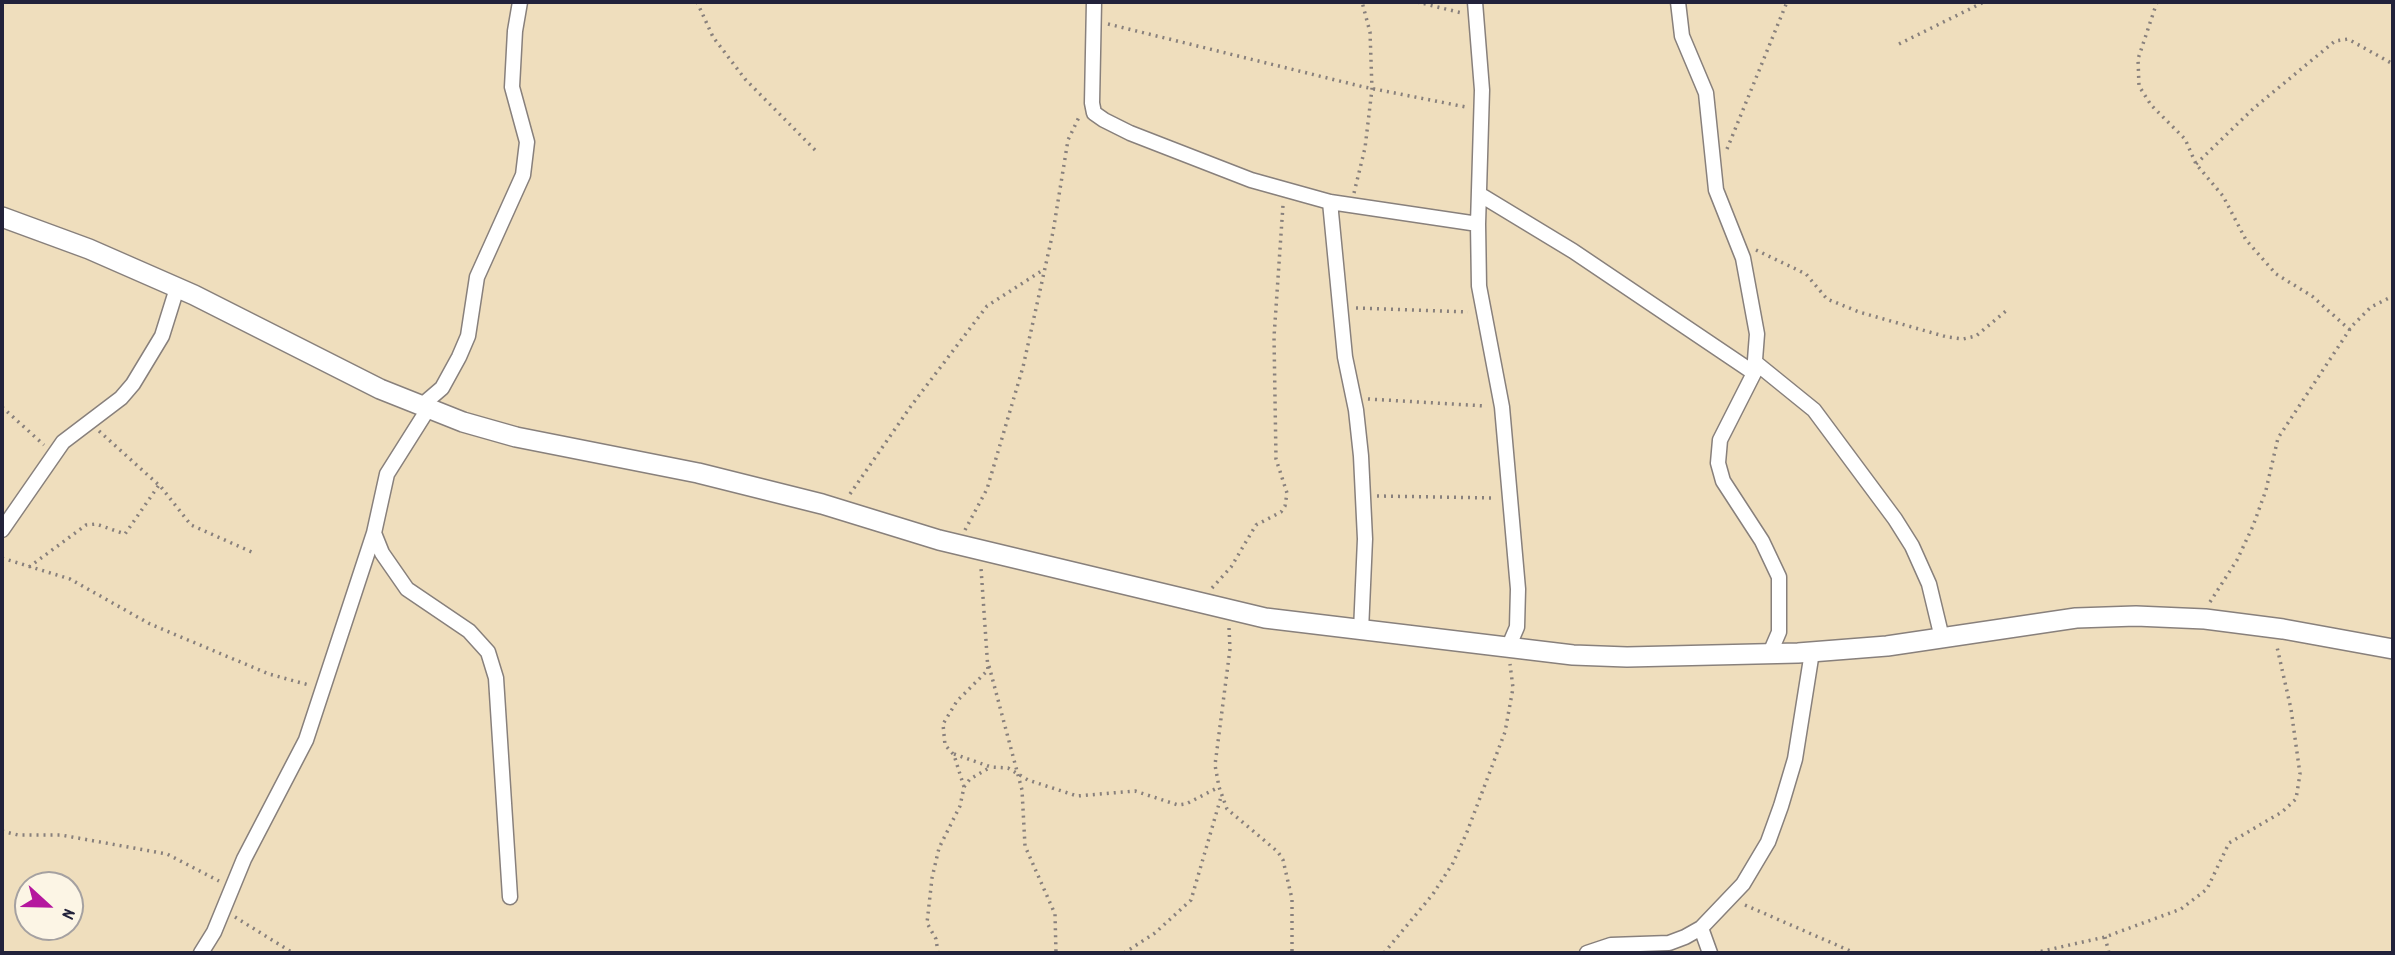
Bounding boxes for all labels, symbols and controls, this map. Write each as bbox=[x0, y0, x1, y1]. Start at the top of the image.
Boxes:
north arrow bbox=[14, 871, 84, 941]
text: N bbox=[53, 904, 81, 923]

